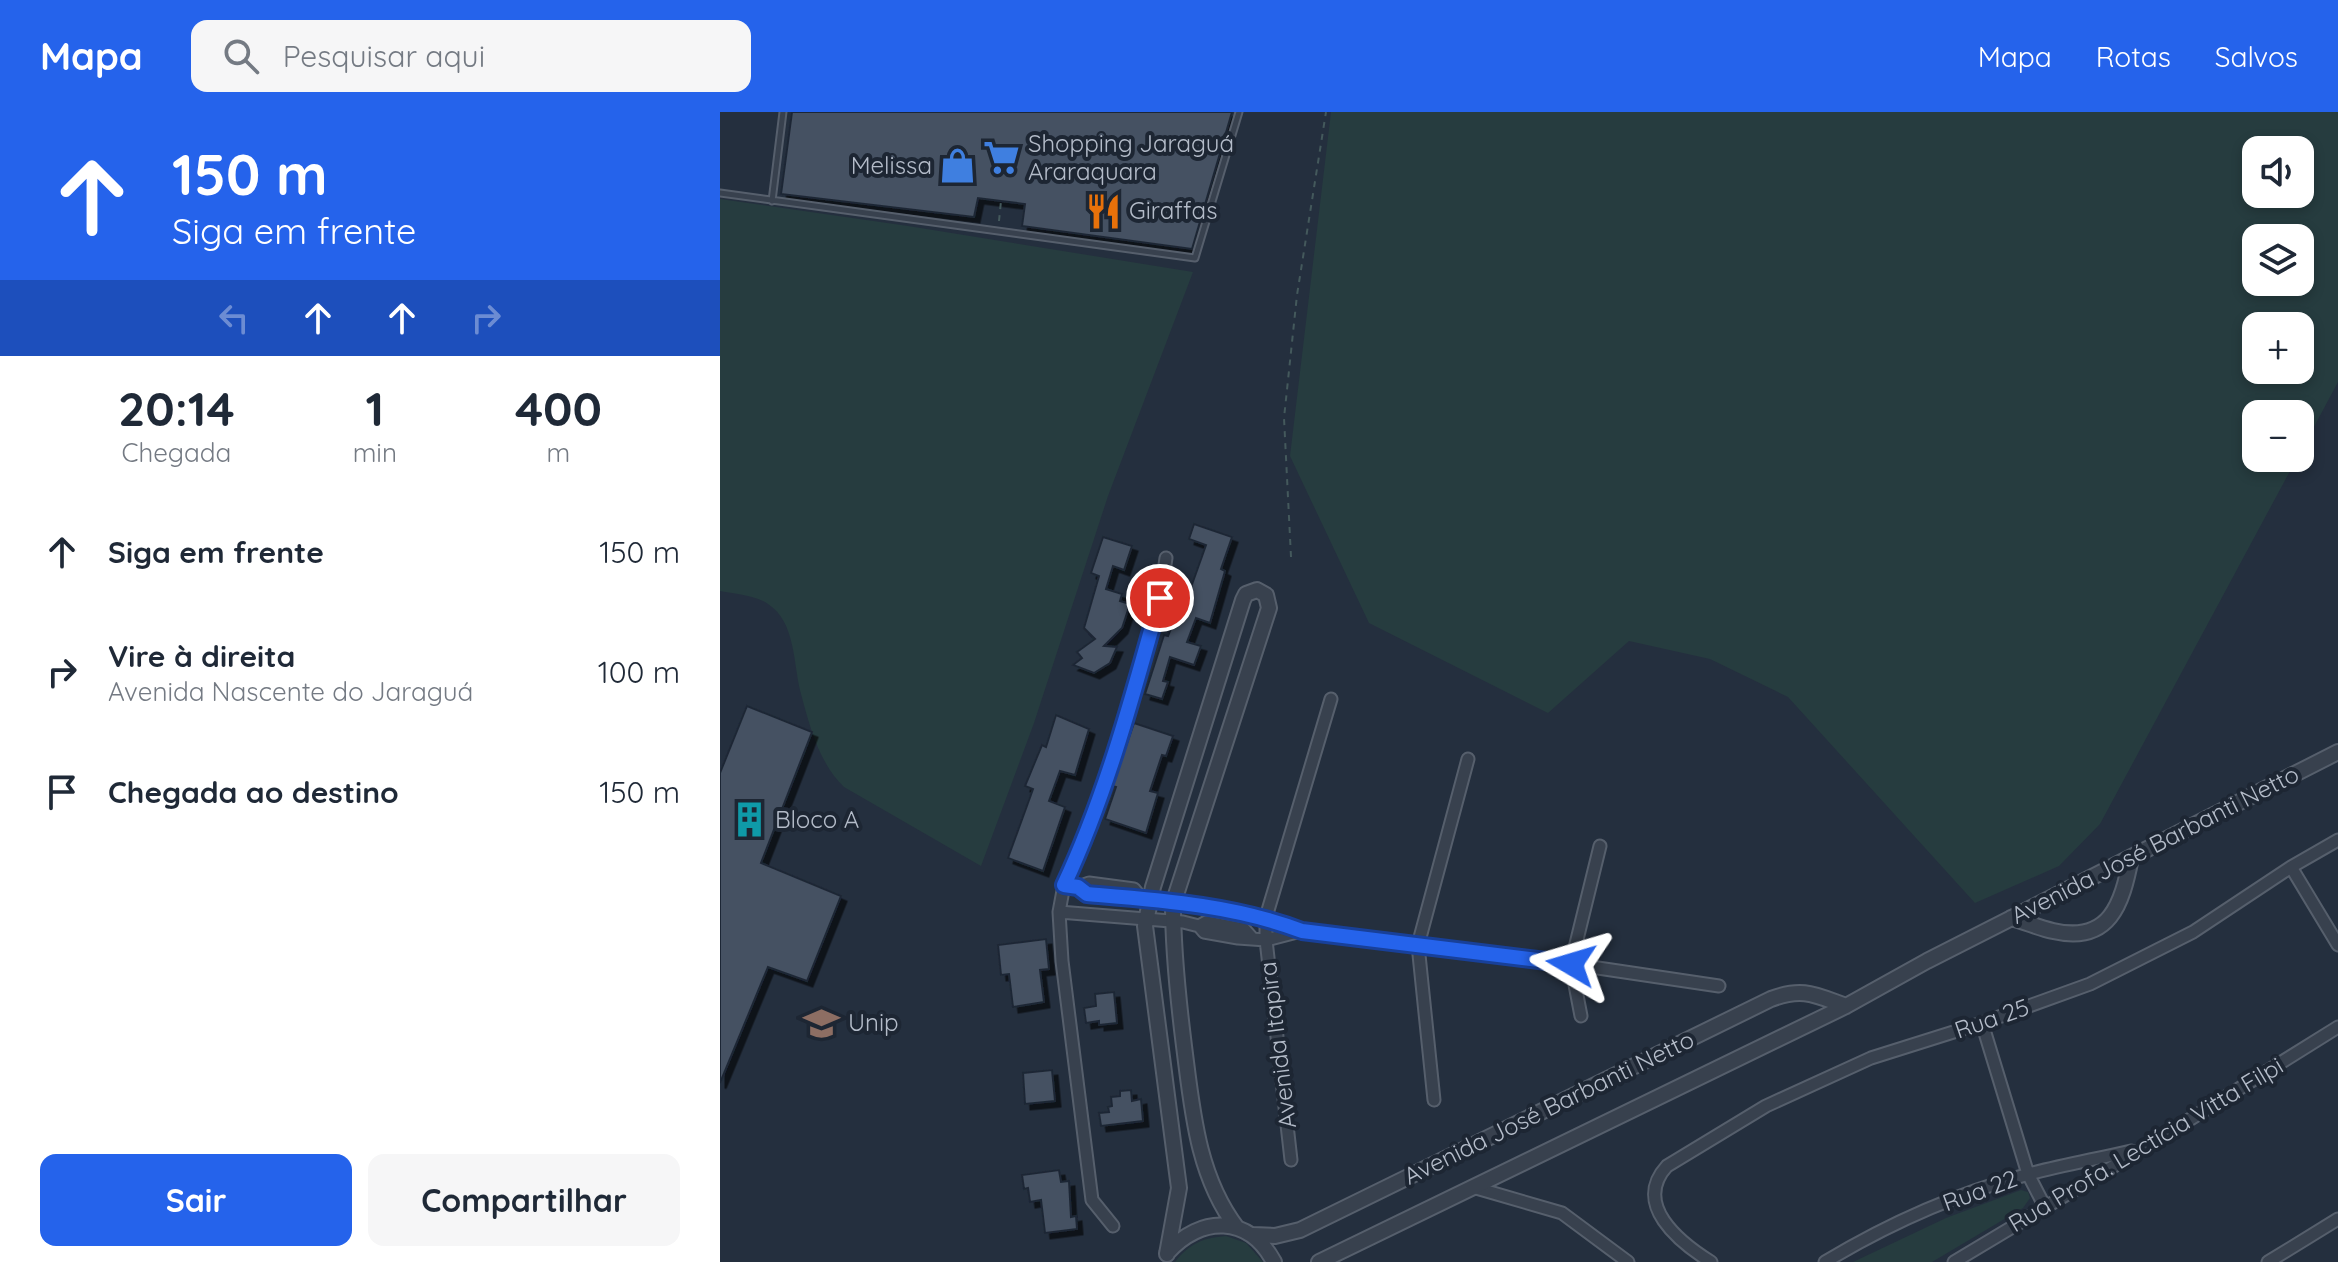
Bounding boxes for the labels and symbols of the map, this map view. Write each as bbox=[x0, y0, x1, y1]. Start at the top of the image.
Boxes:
place label: Shopping Jaraguá Araraquara bbox=[1028, 128, 1234, 186]
supermarket icon: Shopping Jaraguá Araraquara bbox=[983, 139, 1021, 177]
shop icon: Melissa bbox=[939, 147, 977, 185]
place label: Melissa bbox=[851, 150, 932, 180]
restaurant icon: Giraffas bbox=[1084, 192, 1122, 230]
place label: Giraffas bbox=[1129, 195, 1217, 225]
pin bbox=[1126, 564, 1194, 632]
street label: Avenida José Barbanti Netto bbox=[2006, 758, 2304, 930]
building icon: Bloco A bbox=[730, 801, 768, 839]
place label: Bloco A bbox=[775, 804, 859, 834]
position arrow bbox=[1529, 922, 1613, 1006]
street label: Avenida Itapira bbox=[1252, 960, 1302, 1130]
street label: Rua 25 bbox=[1950, 991, 2033, 1045]
school or university icon: Unip bbox=[803, 1004, 841, 1042]
place label: Unip bbox=[848, 1007, 899, 1037]
street label: Avenida José Barbanti Netto bbox=[1399, 1024, 1699, 1191]
street label: Rua Profa. Lectícia Vitta Filpi bbox=[2003, 1050, 2288, 1238]
street label: Rua 22 bbox=[1938, 1163, 2021, 1217]

